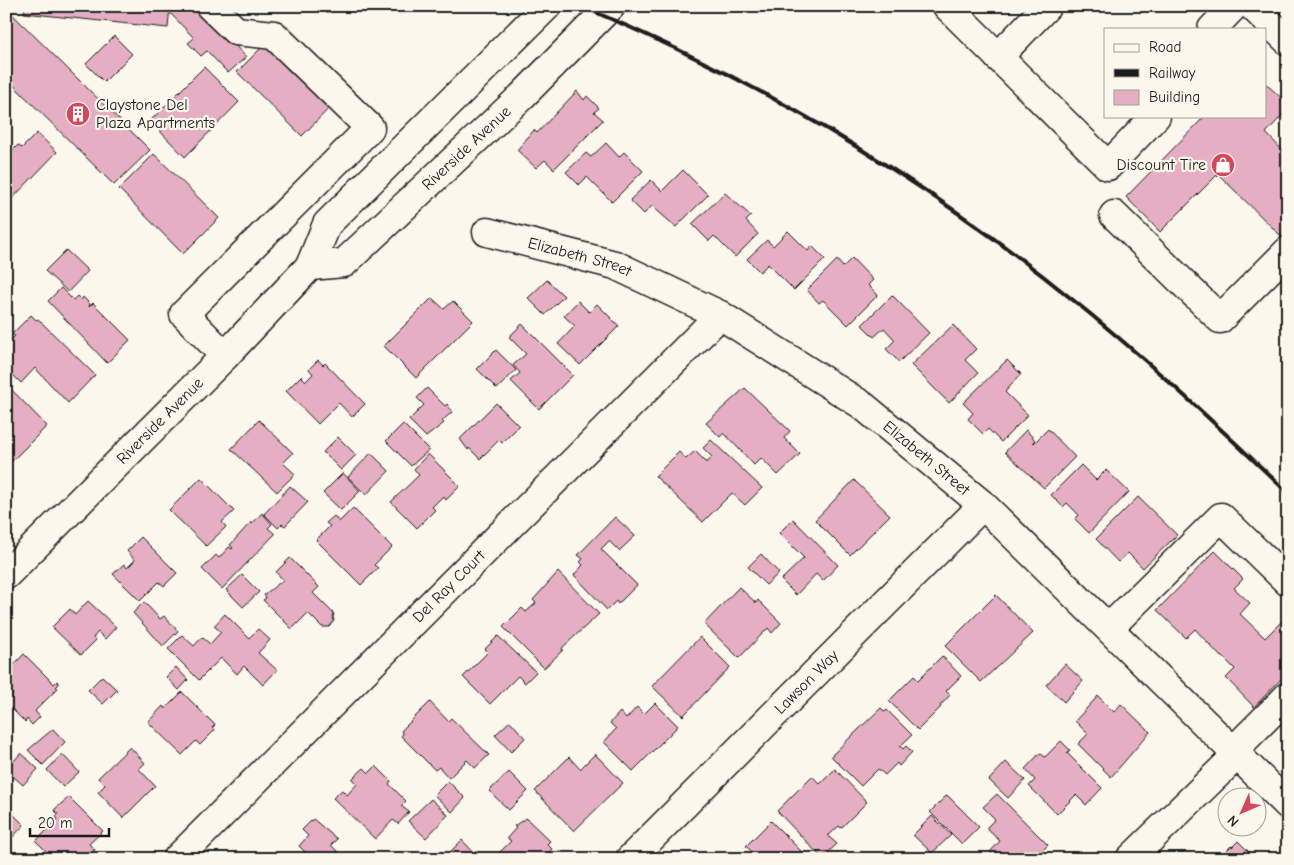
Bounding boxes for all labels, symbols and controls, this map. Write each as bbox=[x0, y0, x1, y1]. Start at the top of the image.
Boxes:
legend bbox=[1104, 28, 1266, 118]
text: Road bbox=[1149, 38, 1181, 56]
text: Railway bbox=[1149, 64, 1196, 82]
text: Building bbox=[1149, 88, 1200, 106]
place label: Claystone Del Plaza Apartments bbox=[96, 96, 216, 132]
building icon: Claystone Del Plaza Apartments bbox=[65, 101, 91, 127]
street label: Riverside Avenue bbox=[418, 102, 515, 194]
shop icon: Discount Tire bbox=[1210, 152, 1236, 178]
place label: Discount Tire bbox=[1117, 156, 1206, 174]
street label: Elizabeth Street bbox=[526, 234, 635, 281]
street label: Riverside Avenue bbox=[113, 374, 207, 468]
street label: Elizabeth Street bbox=[879, 417, 974, 499]
street label: Del Ray Court bbox=[409, 546, 489, 626]
street label: Lawson Way bbox=[771, 646, 843, 718]
north arrow bbox=[1216, 788, 1266, 838]
scale bar bbox=[30, 805, 109, 837]
text: N bbox=[1224, 812, 1242, 830]
text: 20 m bbox=[38, 814, 72, 832]

